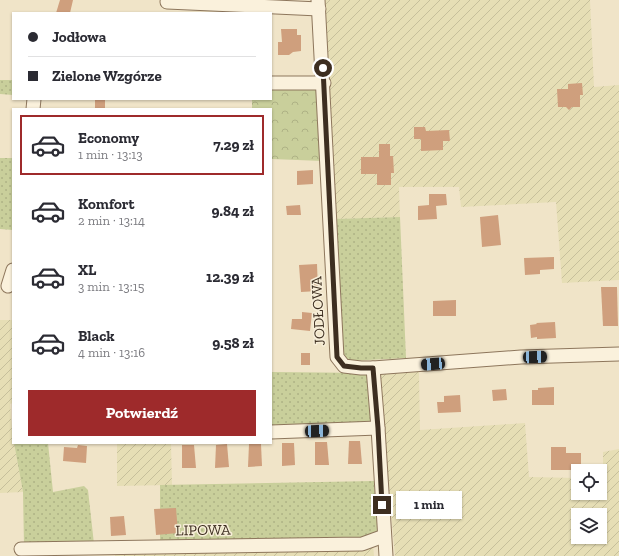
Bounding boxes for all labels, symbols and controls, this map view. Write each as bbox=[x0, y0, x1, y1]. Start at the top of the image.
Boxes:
text: Jodłowa bbox=[52, 28, 106, 46]
route start bbox=[314, 59, 332, 77]
text: Zielone Wzgórze bbox=[52, 67, 162, 85]
icon: car bbox=[30, 127, 66, 163]
text: Economy bbox=[78, 129, 139, 147]
text: 7.29 zł bbox=[213, 136, 254, 154]
text: 1 min · 13:13 bbox=[78, 147, 143, 162]
icon: car bbox=[30, 193, 66, 229]
text: Komfort bbox=[78, 195, 134, 213]
text: 9.84 zł bbox=[212, 202, 254, 220]
text: 2 min · 13:14 bbox=[78, 213, 145, 228]
icon: car bbox=[30, 259, 66, 295]
text: XL bbox=[78, 261, 96, 279]
text: 12.39 zł bbox=[206, 268, 254, 286]
street label: JODŁOWA bbox=[307, 276, 329, 346]
text: 3 min · 13:15 bbox=[78, 279, 144, 294]
icon: car bbox=[30, 325, 66, 361]
text: Black bbox=[78, 327, 115, 345]
text: 9.58 zł bbox=[212, 334, 254, 352]
text: 4 min · 13:16 bbox=[78, 345, 145, 360]
car bbox=[523, 351, 547, 363]
car bbox=[421, 357, 445, 371]
button: Potwierdź bbox=[28, 390, 256, 436]
car bbox=[305, 425, 329, 437]
map controls bbox=[571, 464, 607, 544]
button: locate bbox=[571, 464, 607, 500]
callout: 1 min bbox=[396, 491, 462, 519]
route end bbox=[373, 496, 391, 514]
text: 1 min bbox=[414, 497, 444, 512]
button: layers bbox=[571, 508, 607, 544]
street label: LIPOWA bbox=[175, 521, 231, 539]

